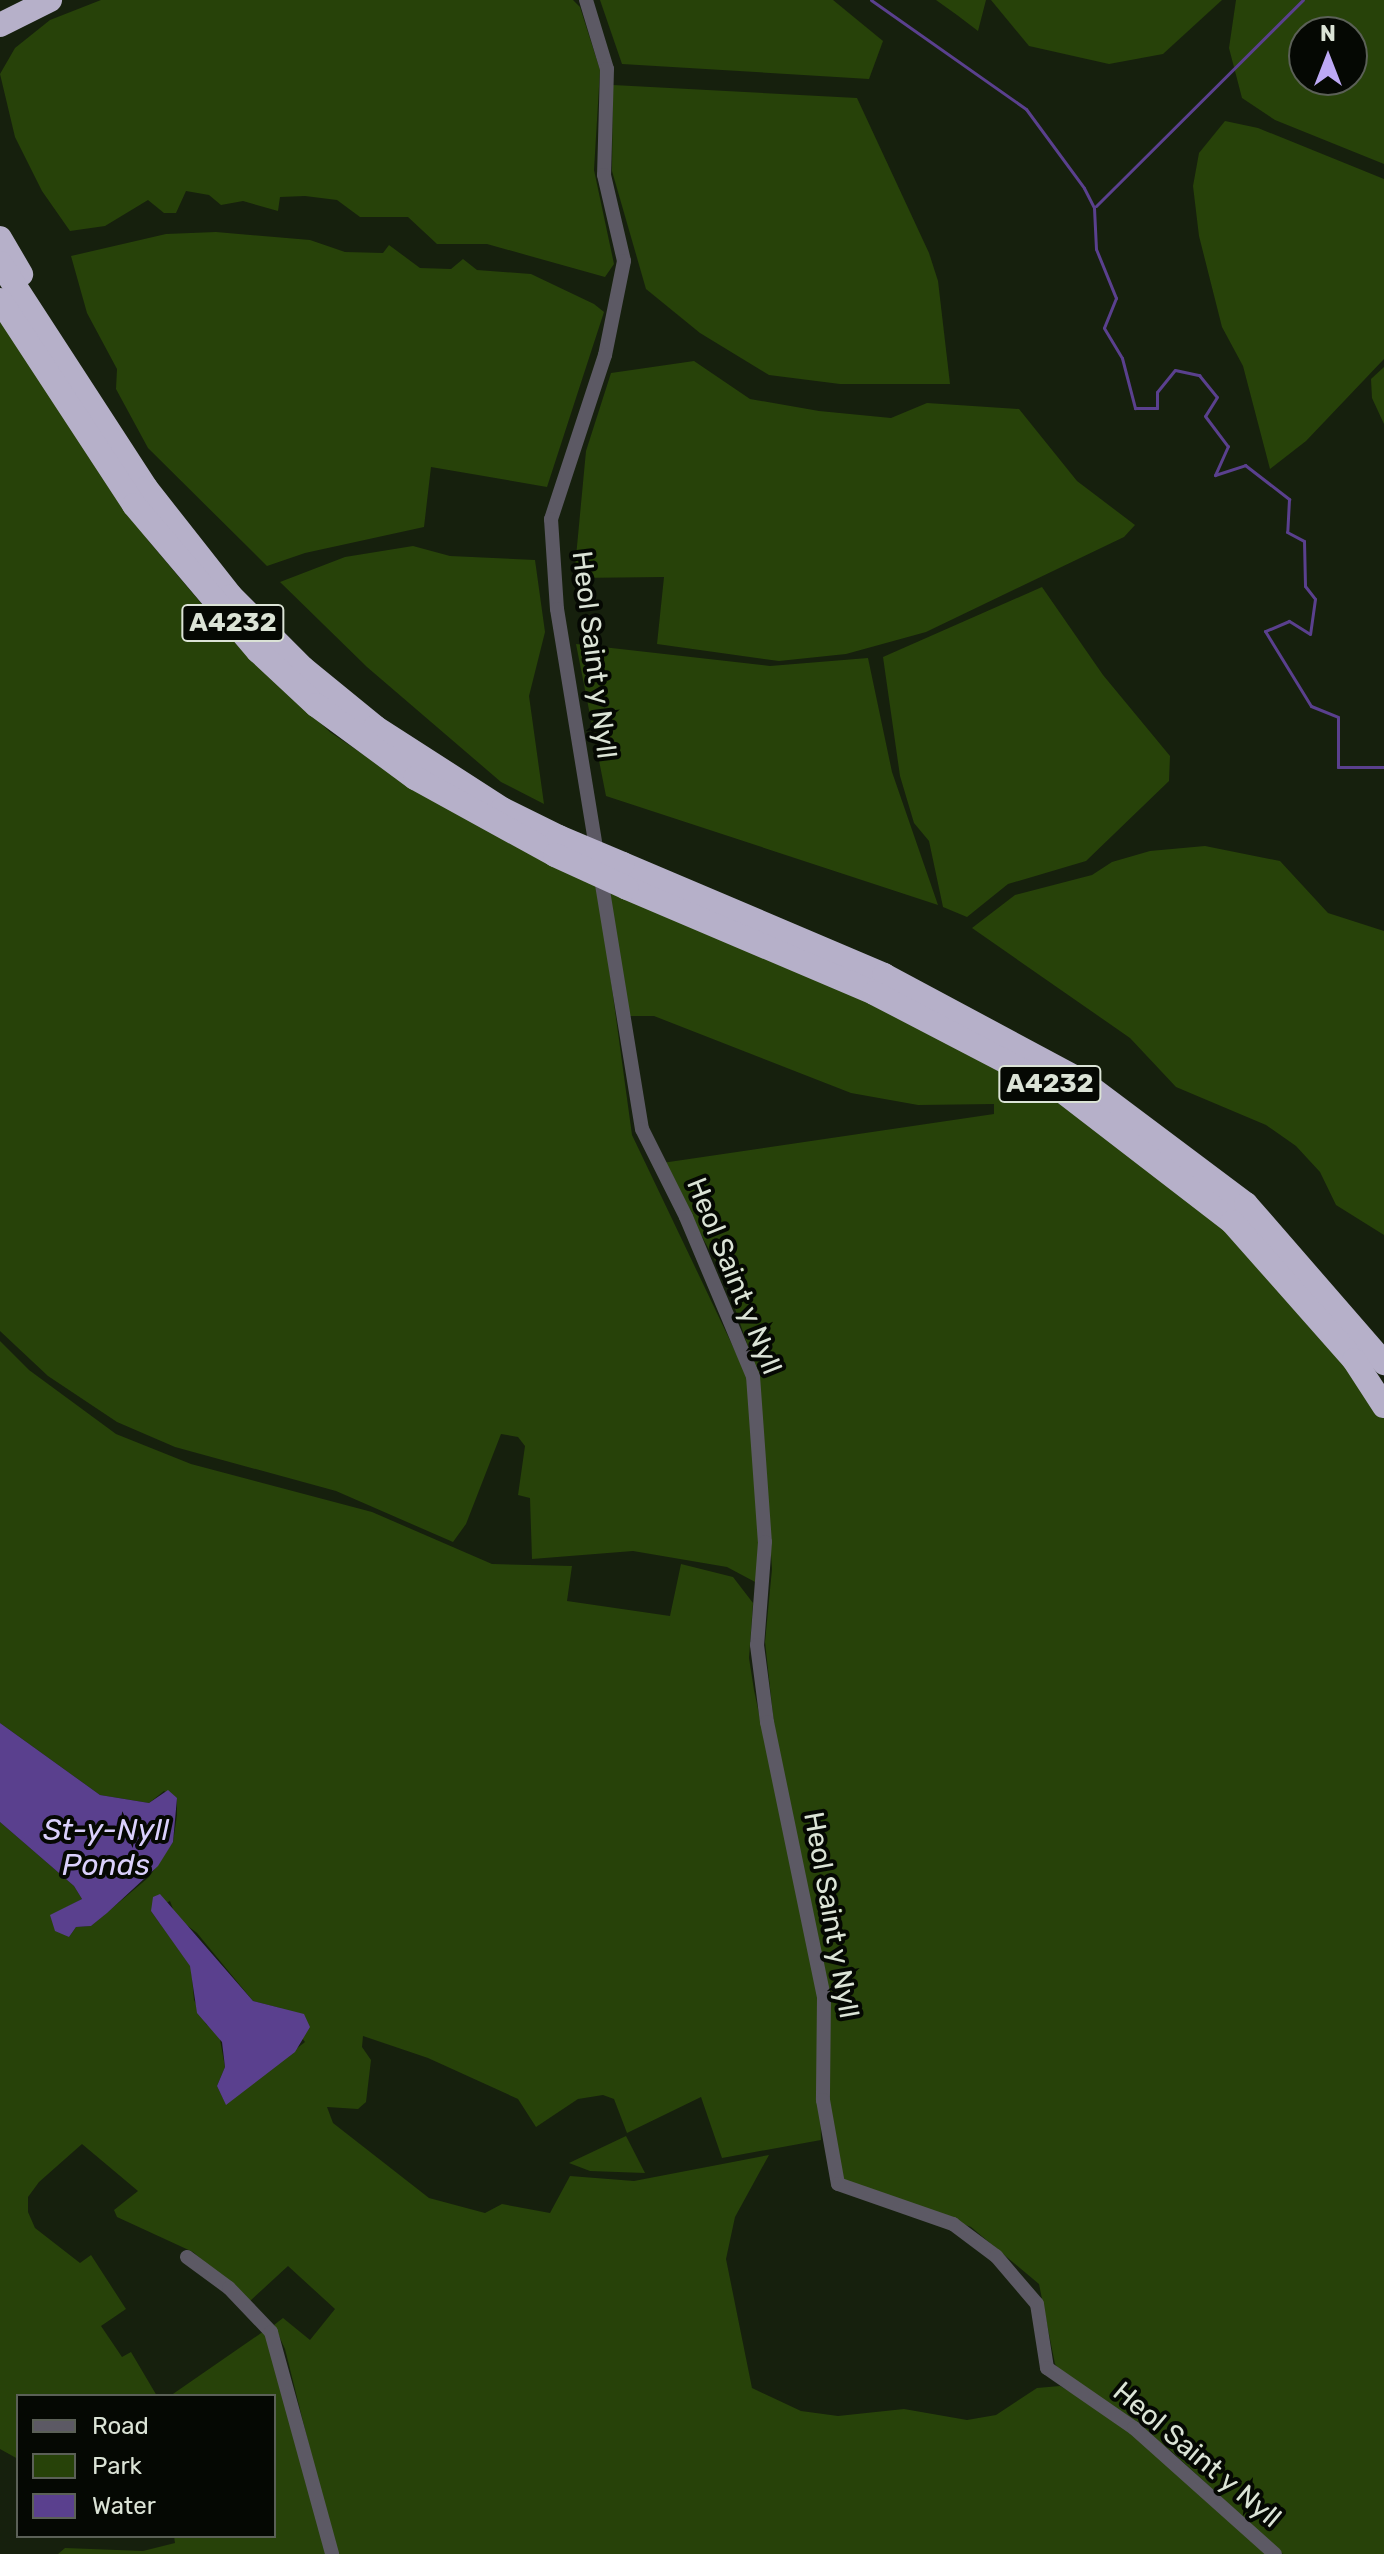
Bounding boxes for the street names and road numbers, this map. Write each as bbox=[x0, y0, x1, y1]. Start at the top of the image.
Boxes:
street label: Heol Saint y Nyll bbox=[565, 549, 623, 761]
road number: A4232 bbox=[181, 601, 285, 645]
road number: A4232 bbox=[998, 1062, 1102, 1106]
street label: Heol Saint y Nyll bbox=[679, 1172, 789, 1380]
street label: Heol Saint y Nyll bbox=[796, 1808, 866, 2022]
street label: Heol Saint y Nyll bbox=[1106, 2374, 1288, 2536]

